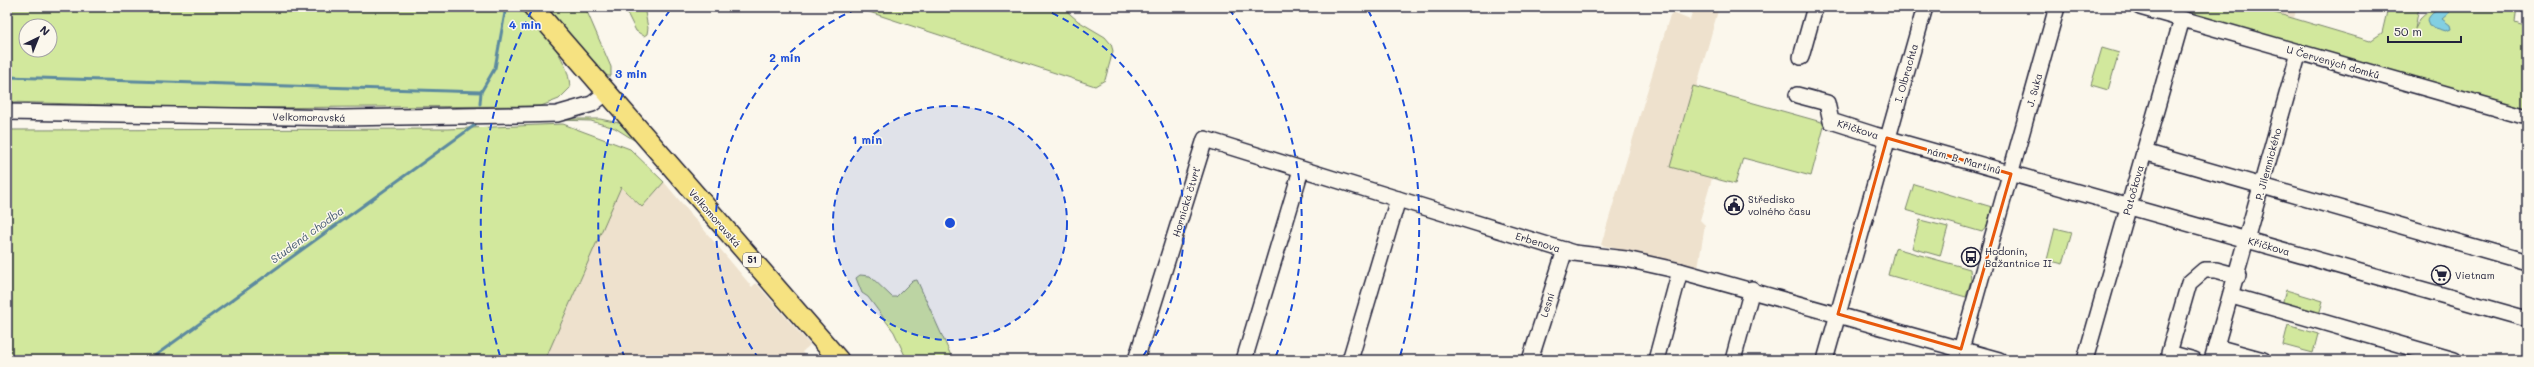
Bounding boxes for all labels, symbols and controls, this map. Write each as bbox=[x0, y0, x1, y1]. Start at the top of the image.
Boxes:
text: 4 min bbox=[509, 16, 541, 32]
north arrow bbox=[18, 18, 58, 58]
scale bar bbox=[2388, 18, 2461, 44]
text: N bbox=[37, 22, 53, 39]
text: 50 m bbox=[2394, 23, 2422, 39]
street label: I. Olbrachta bbox=[1891, 42, 1921, 104]
street label: U Červených domků bbox=[2285, 42, 2381, 82]
text: 2 min bbox=[769, 49, 801, 65]
text: 3 min bbox=[615, 65, 647, 81]
street label: J. Suka bbox=[2023, 72, 2045, 108]
street label: Velkomoravská bbox=[272, 109, 346, 125]
street label: Křičkova bbox=[1835, 116, 1881, 142]
street label: P. Jilemnického bbox=[2252, 126, 2284, 202]
text: 1 min bbox=[852, 131, 882, 147]
street label: nám. B. Martinů bbox=[1926, 143, 2002, 177]
street label: Patočkova bbox=[2119, 163, 2147, 217]
street label: Hornická čtvrť bbox=[1169, 165, 1203, 239]
street label: Velkomoravská bbox=[686, 186, 744, 250]
place label: Středisko volného času bbox=[1748, 192, 1811, 218]
public building icon: Středisko volného času bbox=[1723, 194, 1745, 216]
water label: Studená chodba bbox=[267, 203, 347, 266]
centre of rings bbox=[943, 216, 957, 230]
street label: Erbenova bbox=[1514, 229, 1562, 255]
street label: Křičkova bbox=[2247, 233, 2291, 259]
place label: Hodonín, Bažantnice II bbox=[1985, 244, 2052, 270]
bus stop icon: Hodonín, Bažantnice II bbox=[1960, 246, 1982, 268]
road number: 51 bbox=[743, 253, 761, 267]
supermarket icon: Vietnam bbox=[2430, 264, 2452, 286]
place label: Vietnam bbox=[2455, 268, 2495, 282]
street label: Lesní bbox=[1536, 291, 1558, 319]

